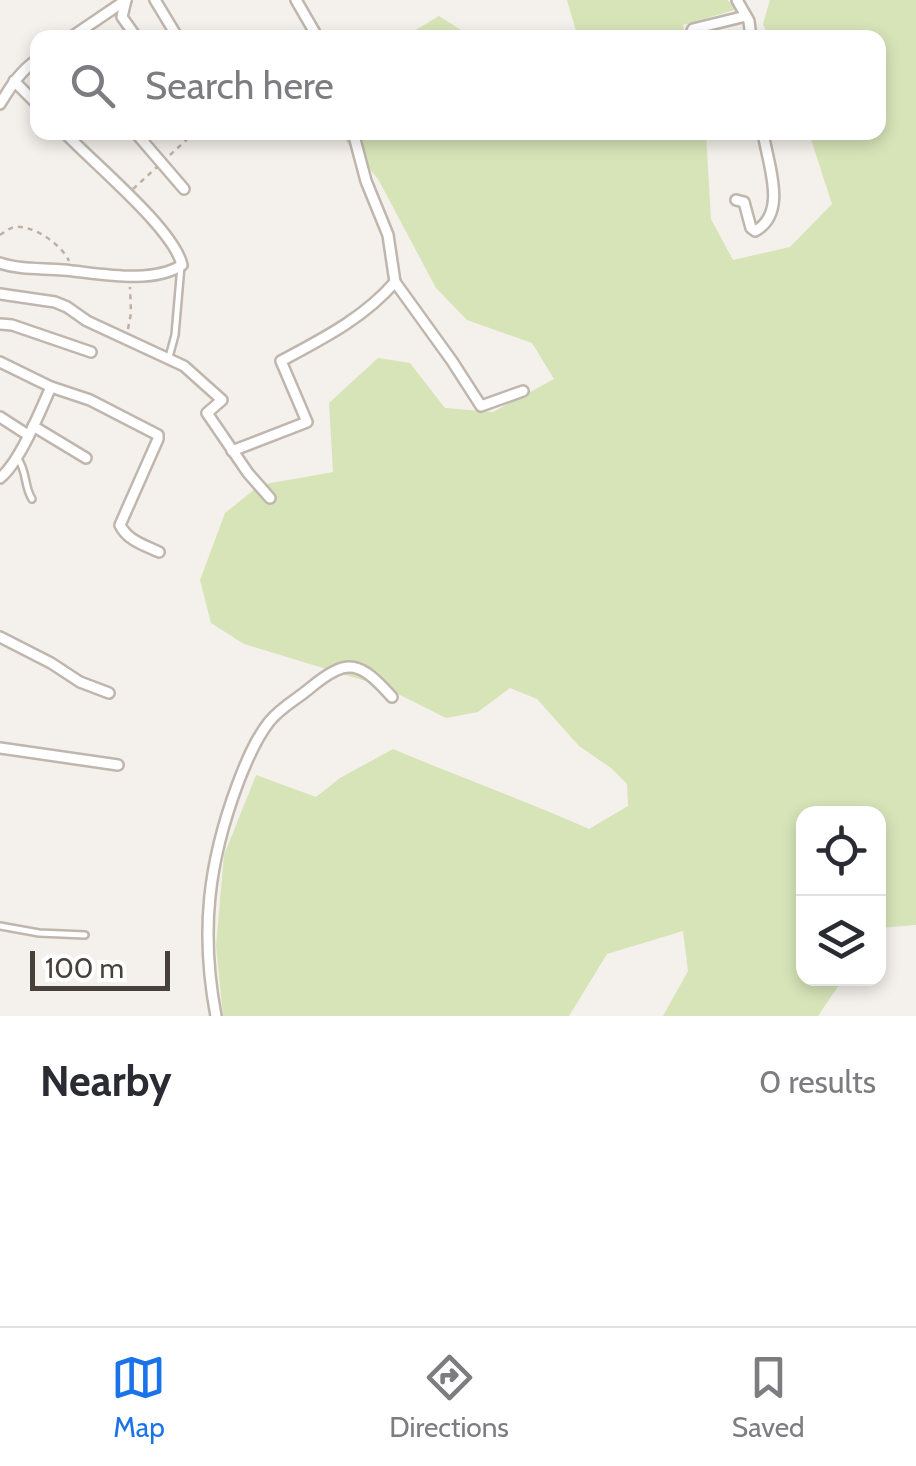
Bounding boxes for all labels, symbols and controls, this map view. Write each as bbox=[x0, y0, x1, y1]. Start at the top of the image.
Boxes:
search box bbox=[30, 30, 886, 140]
icon: search bbox=[65, 58, 120, 113]
text: Search here bbox=[145, 62, 334, 109]
map controls bbox=[796, 806, 886, 986]
button: locate bbox=[796, 806, 886, 896]
button: layers bbox=[796, 896, 886, 986]
scale bar bbox=[30, 946, 170, 990]
text: 100 m bbox=[45, 951, 124, 985]
text: Nearby bbox=[40, 1055, 172, 1107]
text: 0 results bbox=[759, 1062, 876, 1101]
tab: Map bbox=[111, 1350, 166, 1444]
tab: Directions bbox=[389, 1350, 509, 1444]
tab: Saved bbox=[732, 1350, 805, 1444]

